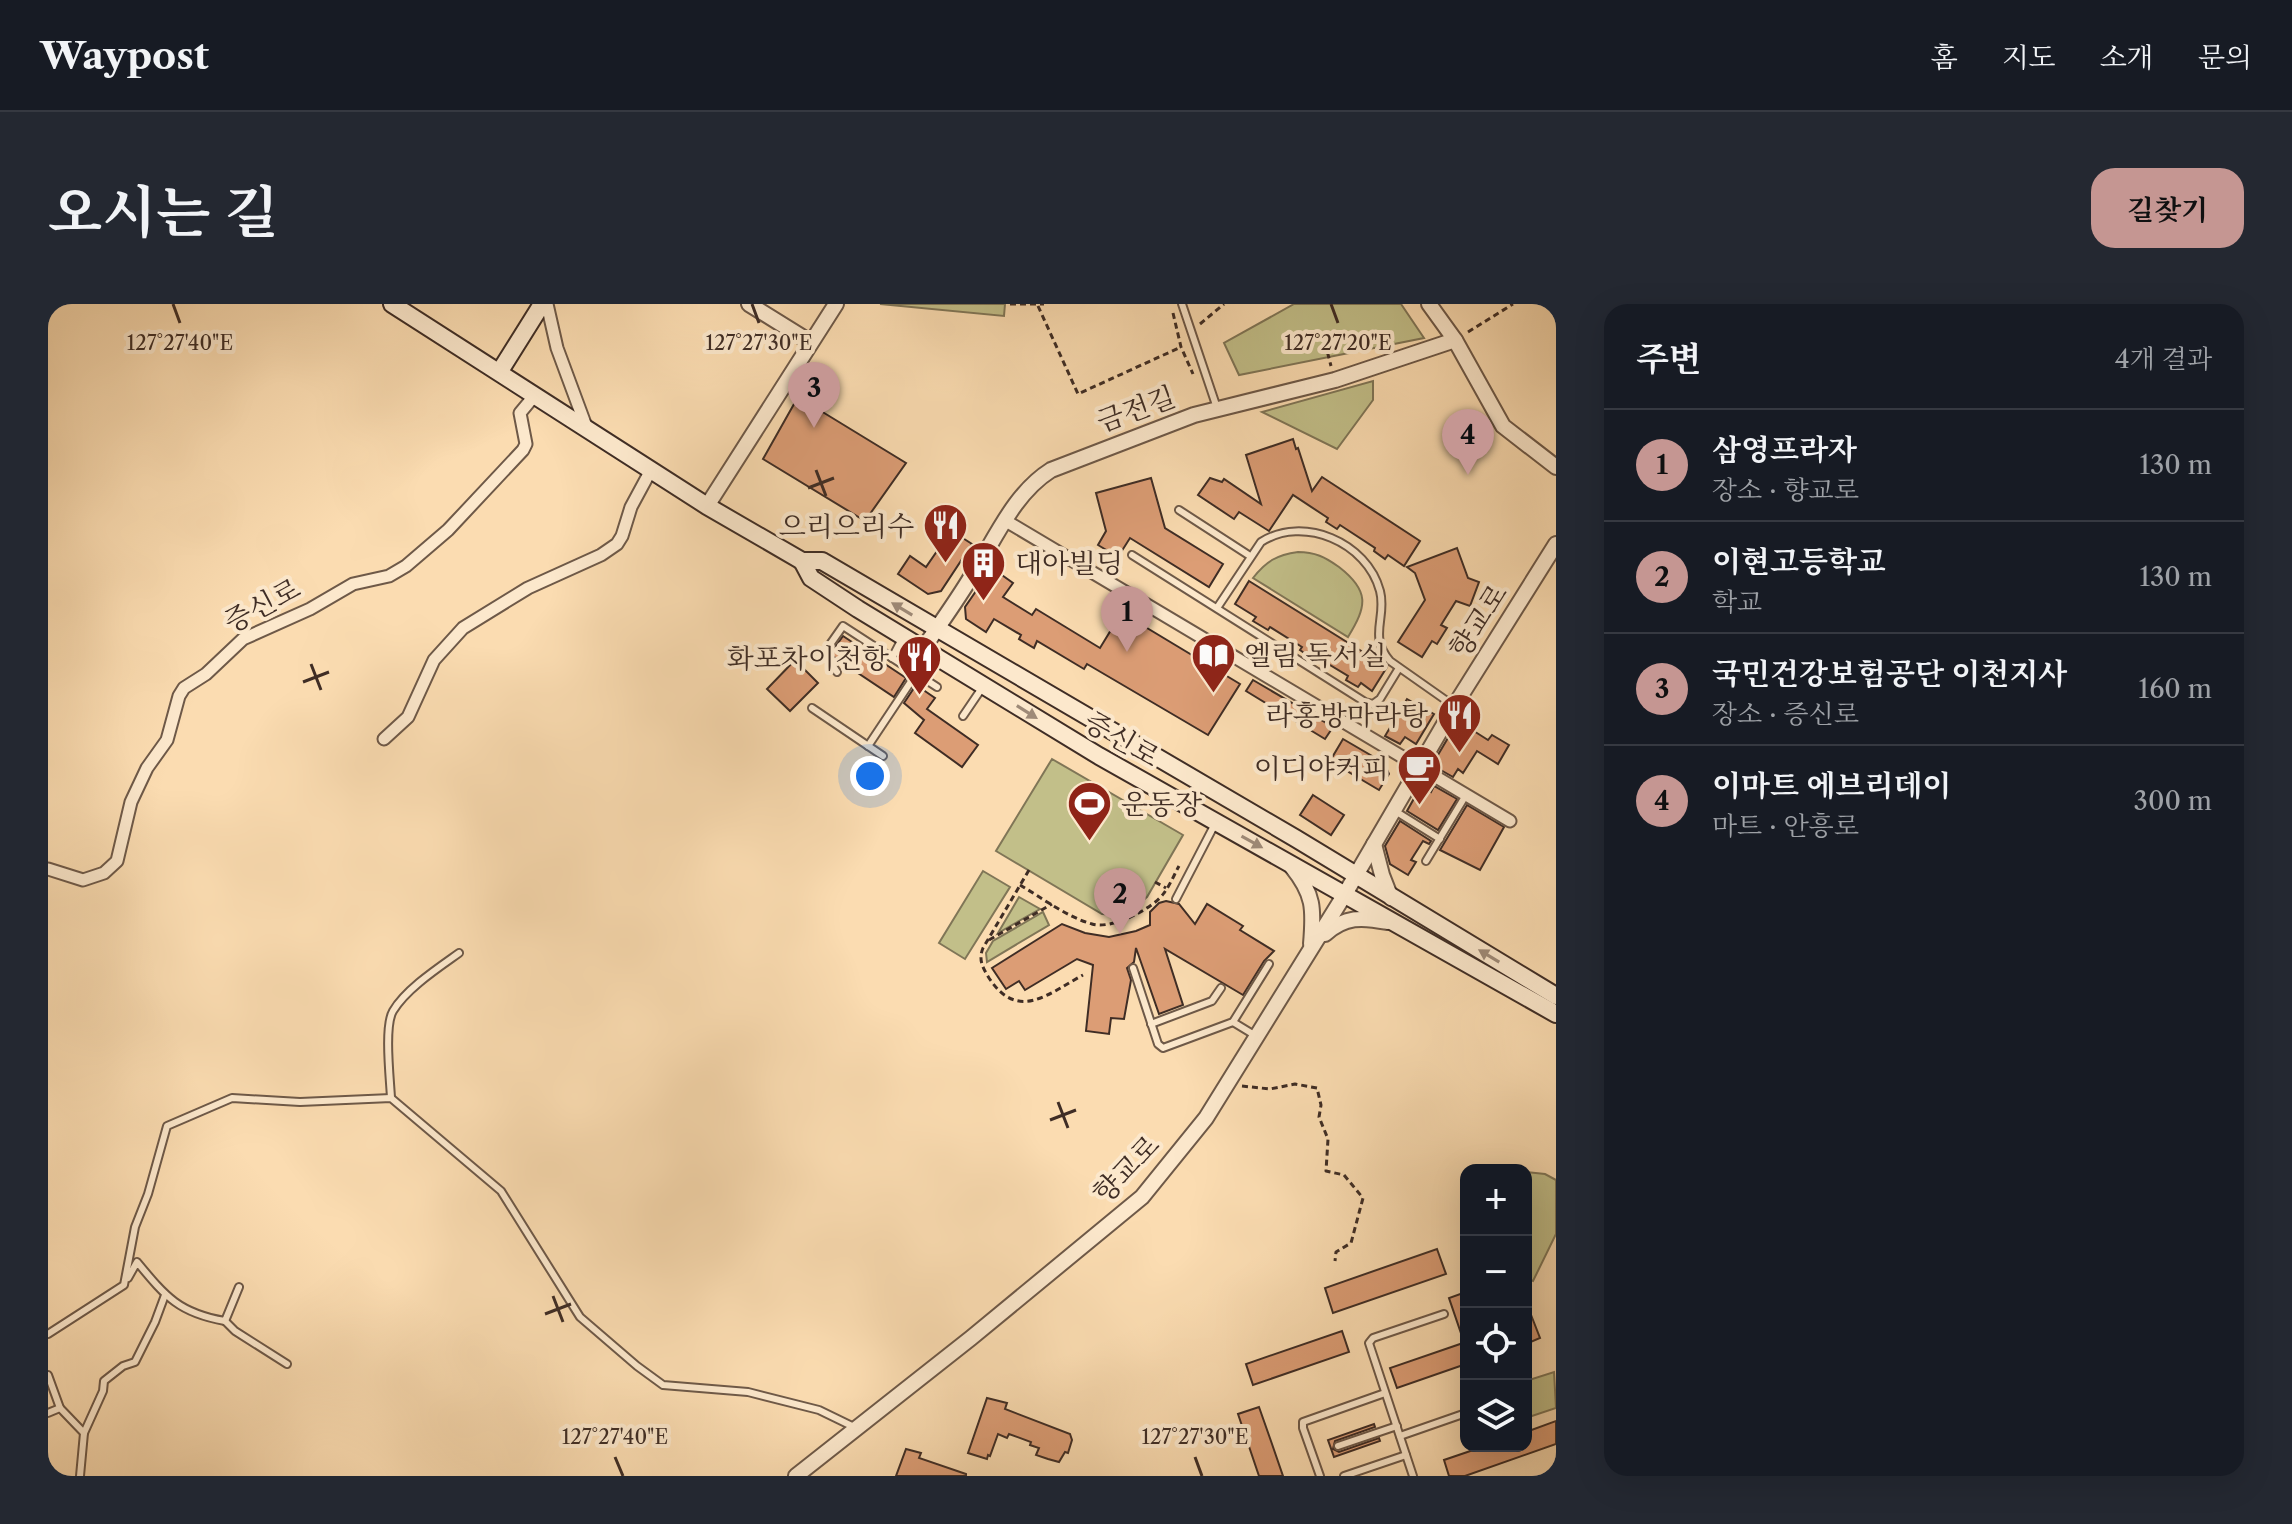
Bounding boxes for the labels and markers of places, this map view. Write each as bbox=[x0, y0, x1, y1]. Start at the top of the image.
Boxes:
pin: 3 bbox=[788, 362, 840, 428]
pin: 4 bbox=[1442, 409, 1494, 475]
restaurant icon: 으리으리수 bbox=[921, 502, 969, 565]
place label: 으리으리수 bbox=[779, 509, 914, 543]
building icon: 대아빌딩 bbox=[960, 539, 1008, 602]
place label: 대아빌딩 bbox=[1015, 546, 1123, 580]
pin: 1 bbox=[1101, 586, 1153, 652]
library icon: 엘림 독서실 bbox=[1189, 631, 1237, 694]
restaurant icon: 화포차이천항 bbox=[896, 634, 944, 697]
place label: 엘림 독서실 bbox=[1244, 638, 1387, 672]
place label: 화포차이천항 bbox=[727, 641, 889, 675]
restaurant icon: 라홍방마라탕 bbox=[1435, 691, 1483, 754]
place label: 라홍방마라탕 bbox=[1266, 698, 1428, 732]
cafe icon: 이디야커피 bbox=[1396, 744, 1444, 807]
place label: 이디야커피 bbox=[1254, 751, 1389, 785]
sports icon: 운동장 bbox=[1066, 780, 1114, 843]
place label: 운동장 bbox=[1121, 787, 1202, 821]
pin: 2 bbox=[1094, 868, 1146, 934]

